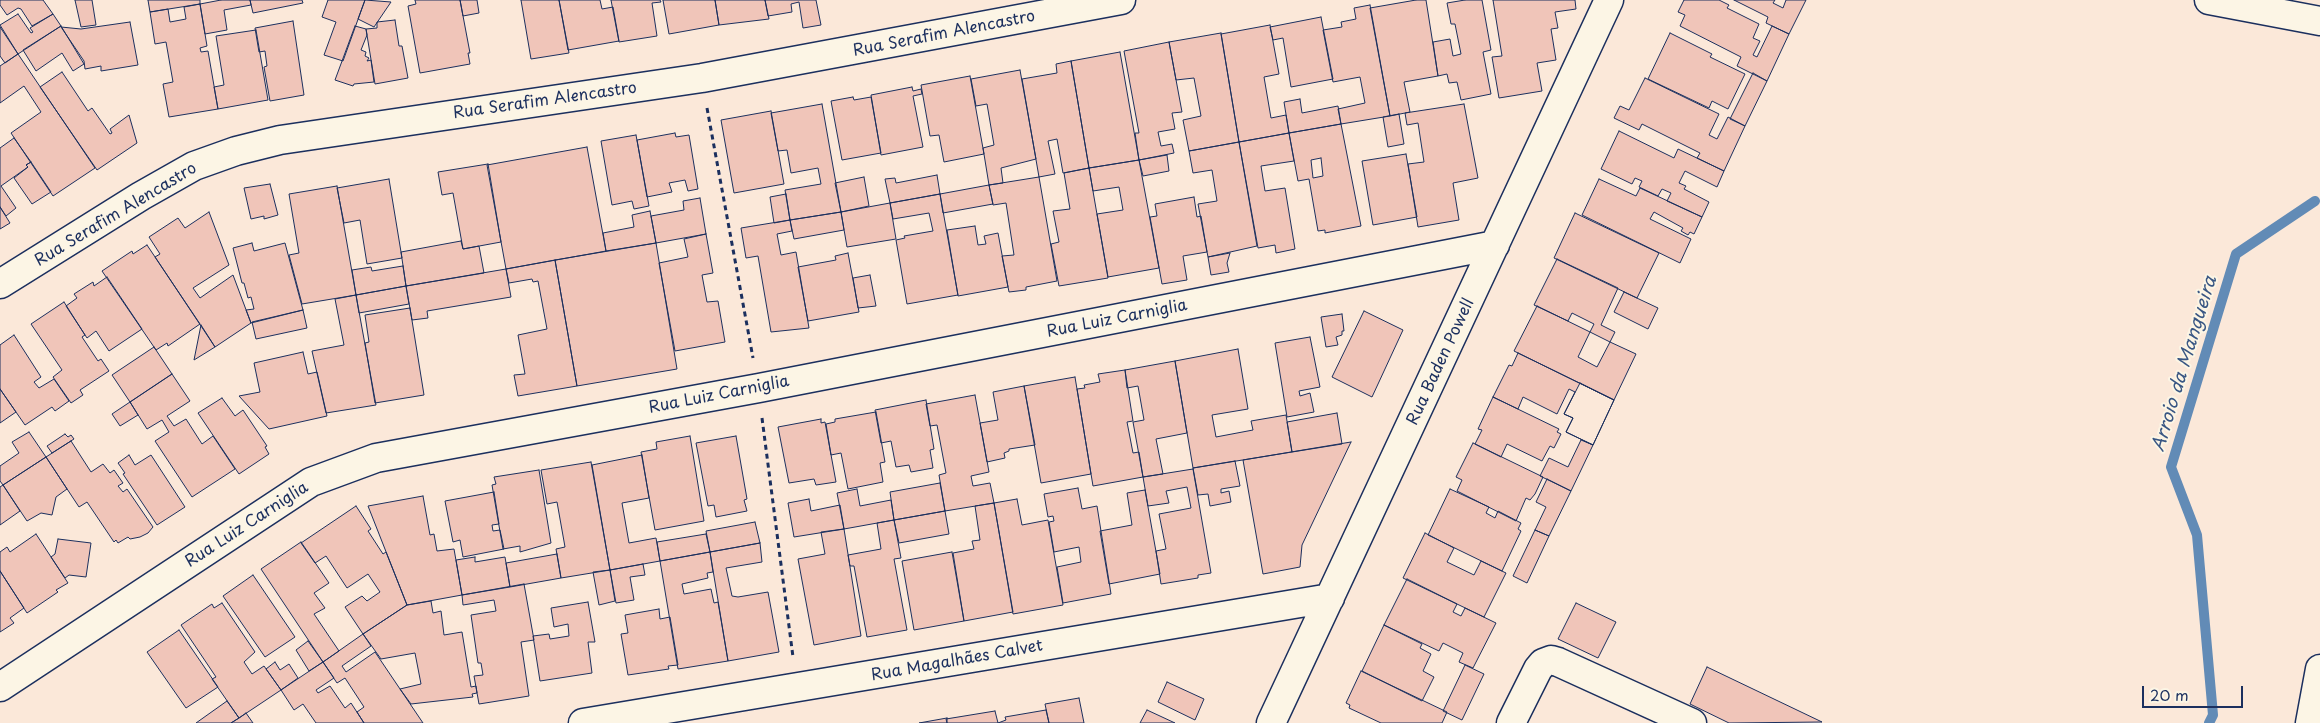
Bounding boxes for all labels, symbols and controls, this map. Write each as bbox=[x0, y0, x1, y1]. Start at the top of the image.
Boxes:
street label: Rua Serafim Alencastro bbox=[851, 7, 1037, 61]
street label: Rua Serafim Alencastro bbox=[452, 79, 638, 123]
street label: Rua Serafim Alencastro bbox=[32, 159, 200, 271]
water label: Arroio da Mangueira bbox=[2148, 274, 2222, 454]
street label: Rua Luiz Carniglia bbox=[1045, 296, 1189, 342]
street label: Rua Baden Powell bbox=[1403, 296, 1479, 428]
street label: Rua Luiz Carniglia bbox=[647, 372, 791, 418]
street label: Rua Luiz Carniglia bbox=[182, 478, 312, 572]
street label: Rua Magalhães Calvet bbox=[870, 636, 1044, 686]
scale bar bbox=[2145, 676, 2246, 708]
text: 20 m bbox=[2150, 683, 2189, 706]

